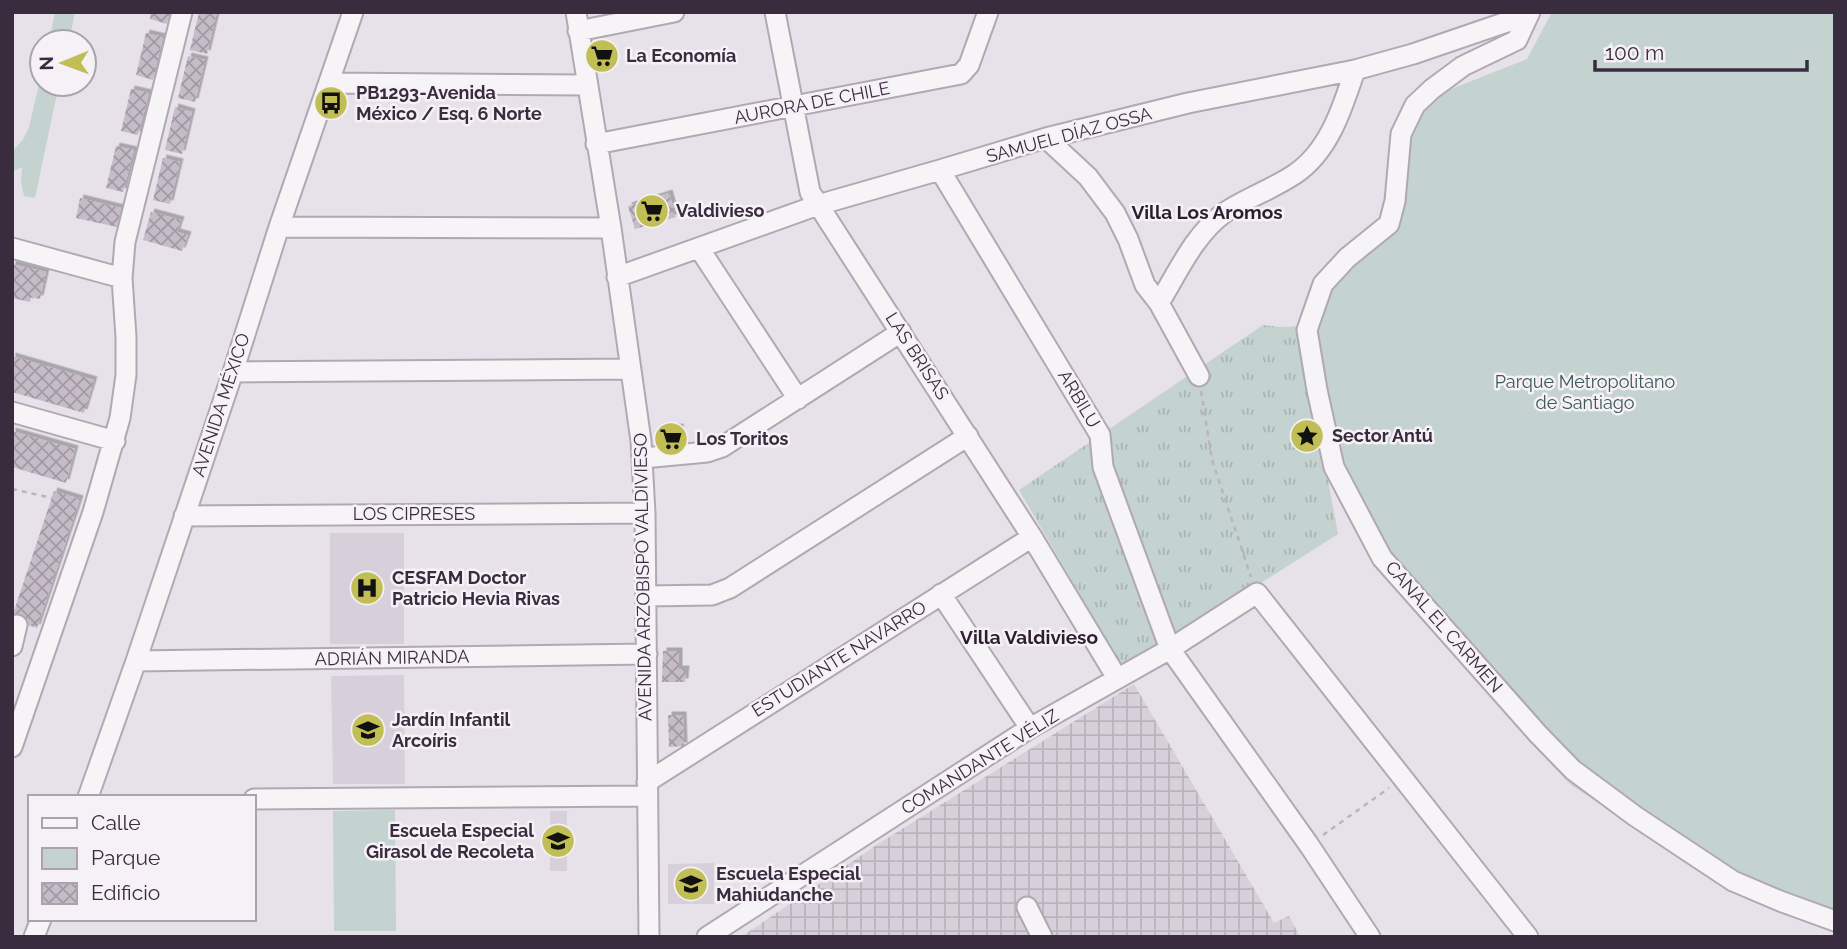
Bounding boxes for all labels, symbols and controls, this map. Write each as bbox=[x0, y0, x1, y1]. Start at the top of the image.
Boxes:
north arrow bbox=[28, 28, 98, 98]
scale bar bbox=[1595, 28, 1807, 72]
supermarket icon: La Economía bbox=[583, 37, 621, 75]
text: 100 m bbox=[1605, 40, 1664, 65]
place label: La Economía bbox=[626, 45, 736, 66]
text: N bbox=[35, 56, 57, 71]
street label: AURORA DE CHILE bbox=[732, 77, 892, 128]
place label: PB1293-Avenida México / Esq. 6 Norte bbox=[356, 82, 542, 124]
bus stop icon: PB1293-Avenida México / Esq. 6 Norte bbox=[312, 84, 350, 122]
street label: SAMUEL DÍAZ OSSA bbox=[984, 101, 1154, 167]
supermarket icon: Valdivieso bbox=[633, 192, 671, 230]
place label: Valdivieso bbox=[676, 200, 765, 221]
district label: Villa Los Aromos bbox=[1131, 201, 1283, 223]
street label: LAS BRISAS bbox=[881, 308, 953, 403]
street label: AVENIDA MÉXICO bbox=[186, 330, 254, 479]
street label: ARBILU bbox=[1054, 366, 1105, 432]
park label: Parque Metropolitano de Santiago bbox=[1495, 371, 1676, 413]
place icon: Sector Antú bbox=[1288, 417, 1326, 455]
supermarket icon: Los Toritos bbox=[652, 420, 690, 458]
place label: Sector Antú bbox=[1332, 425, 1433, 446]
place label: Los Toritos bbox=[696, 428, 789, 449]
street label: AVENIDA ARZOBISPO VALDIVIESO bbox=[629, 433, 656, 721]
street label: LOS CIPRESES bbox=[353, 503, 475, 524]
street label: CANAL EL CARMEN bbox=[1382, 557, 1507, 697]
place label: CESFAM Doctor Patricio Hevia Rivas bbox=[392, 567, 560, 609]
hospital icon: CESFAM Doctor Patricio Hevia Rivas bbox=[348, 569, 386, 607]
street label: ESTUDIANTE NAVARRO bbox=[748, 596, 930, 721]
district label: Villa Valdivieso bbox=[960, 626, 1098, 648]
street label: ADRIÁN MIRANDA bbox=[315, 645, 469, 669]
street label: COMANDANTE VÉLIZ bbox=[897, 704, 1062, 819]
place label: Jardín Infantil Arcoíris bbox=[392, 709, 510, 751]
school or university icon: Jardín Infantil Arcoíris bbox=[349, 711, 387, 749]
legend bbox=[28, 795, 256, 921]
text: Calle bbox=[91, 810, 141, 835]
place label: Escuela Especial Girasol de Recoleta bbox=[366, 820, 534, 862]
school or university icon: Escuela Especial Girasol de Recoleta bbox=[539, 822, 577, 860]
text: Parque bbox=[91, 845, 160, 870]
place label: Escuela Especial Mahiudanche bbox=[716, 863, 861, 905]
school or university icon: Escuela Especial Mahiudanche bbox=[672, 865, 710, 903]
text: Edificio bbox=[91, 880, 160, 905]

